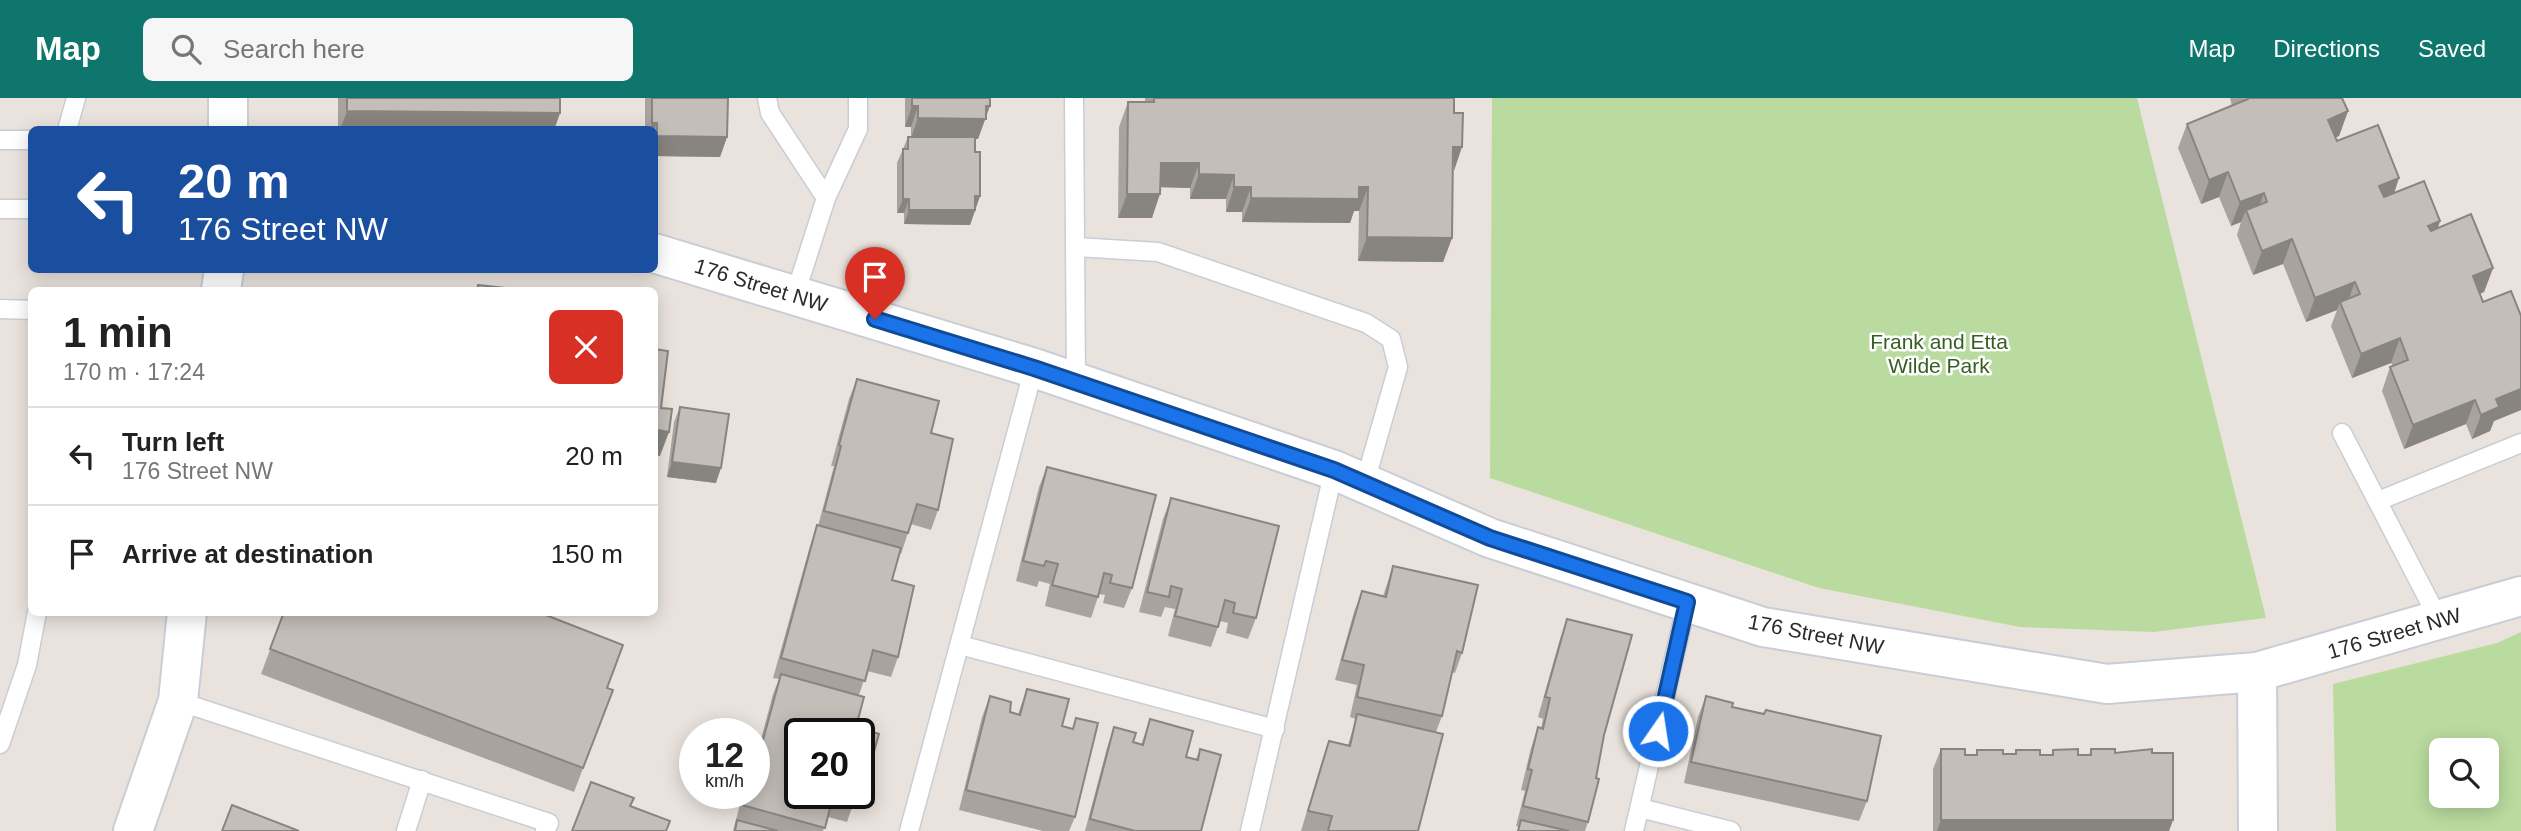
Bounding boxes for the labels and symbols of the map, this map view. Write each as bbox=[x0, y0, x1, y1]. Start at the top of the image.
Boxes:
pin bbox=[845, 247, 905, 319]
street label: 176 Street NW bbox=[692, 254, 830, 316]
park label: Frank and Etta Wilde Park bbox=[1870, 330, 2008, 377]
street label: 176 Street NW bbox=[2325, 603, 2464, 663]
street label: 176 Street NW bbox=[1746, 610, 1886, 658]
position arrow bbox=[1621, 694, 1695, 768]
speed limit sign: 20 bbox=[784, 718, 875, 809]

